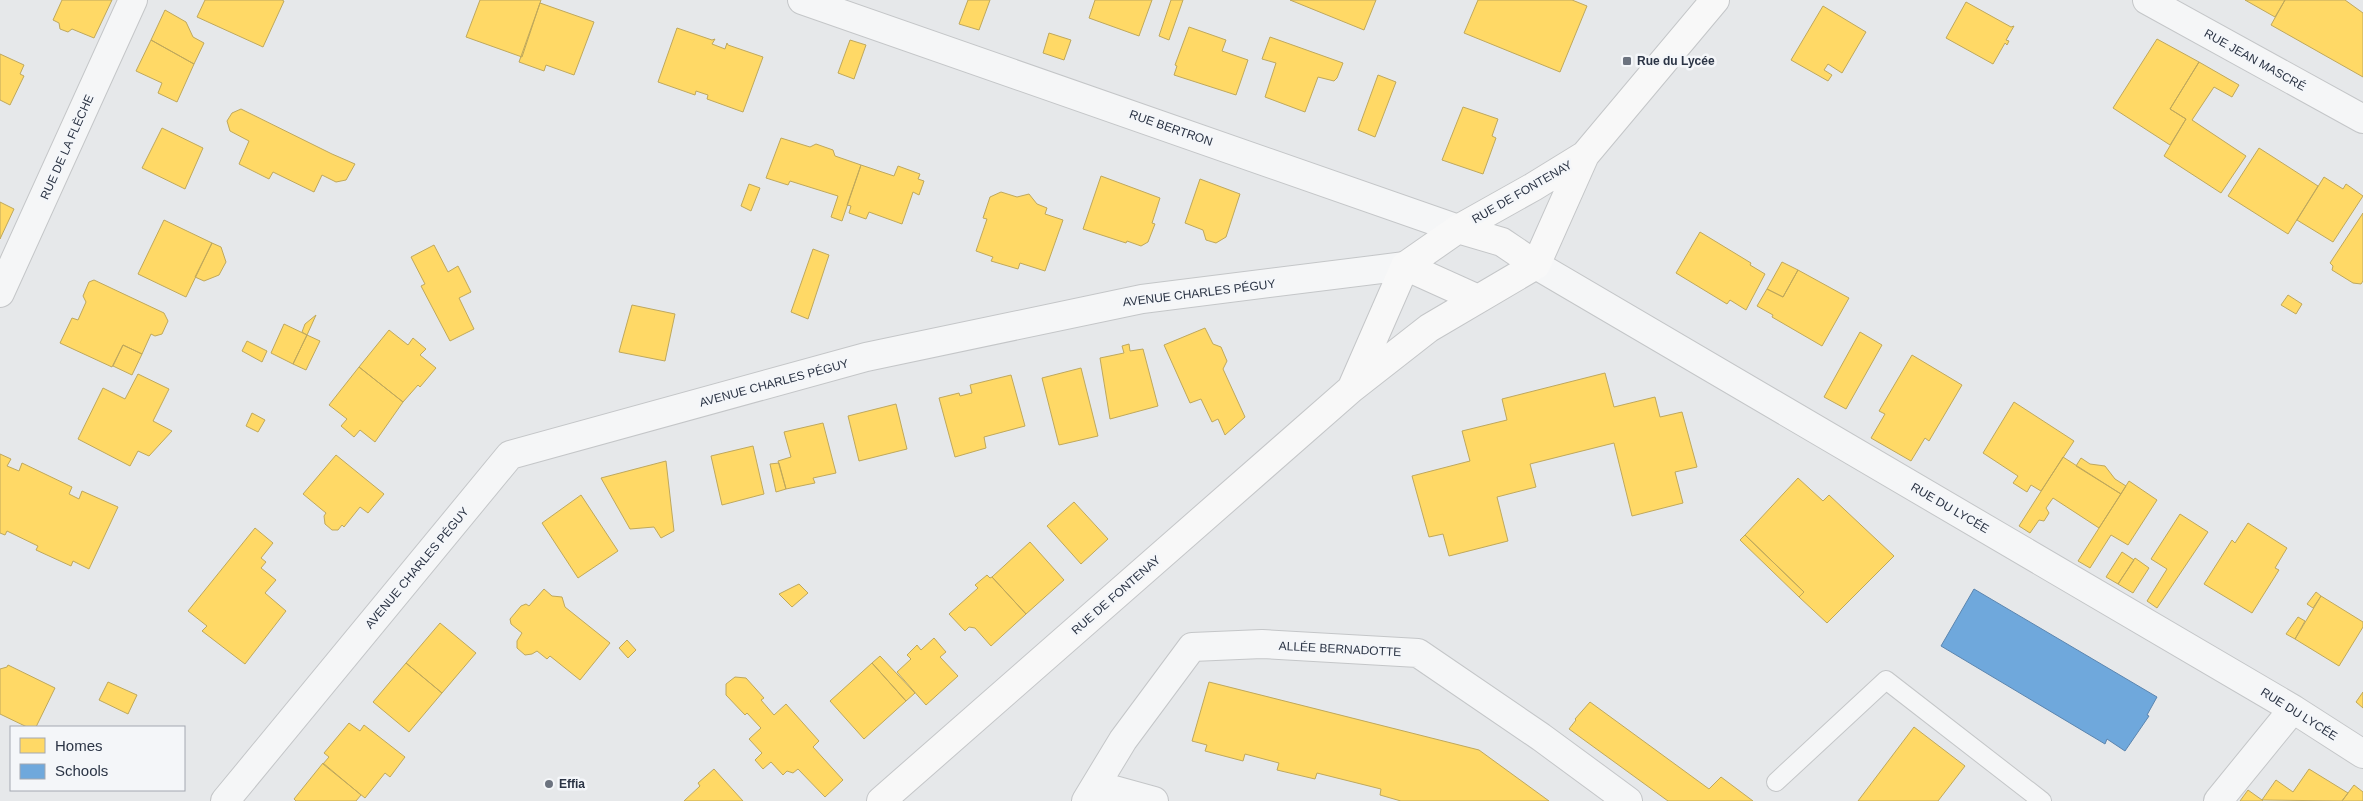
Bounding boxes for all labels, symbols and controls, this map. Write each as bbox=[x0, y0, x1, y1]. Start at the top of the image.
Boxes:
street label: RUE JEAN MASCRÉ bbox=[2202, 25, 2309, 94]
place label: Rue du Lycée bbox=[1637, 54, 1715, 68]
marker: Rue du Lycée bbox=[1621, 55, 1633, 67]
street label: RUE DE LA FLÈCHE bbox=[37, 92, 96, 202]
street label: RUE BERTRON bbox=[1128, 107, 1214, 149]
street label: RUE DE FONTENAY bbox=[1470, 158, 1574, 226]
street label: AVENUE CHARLES PÉGUY bbox=[1122, 276, 1276, 309]
street label: AVENUE CHARLES PÉGUY bbox=[698, 355, 850, 410]
street label: RUE DU LYCÉE bbox=[1908, 479, 1992, 536]
street label: AVENUE CHARLES PÉGUY bbox=[361, 504, 472, 631]
street label: RUE DE FONTENAY bbox=[1069, 553, 1163, 637]
street label: ALLÉE BERNADOTTE bbox=[1278, 638, 1402, 659]
street label: RUE DU LYCÉE bbox=[2258, 684, 2340, 743]
legend bbox=[10, 726, 185, 791]
text: Homes bbox=[55, 737, 103, 754]
text: Schools bbox=[55, 762, 108, 779]
place label: Effia bbox=[559, 777, 585, 791]
marker: Effia bbox=[543, 778, 555, 790]

